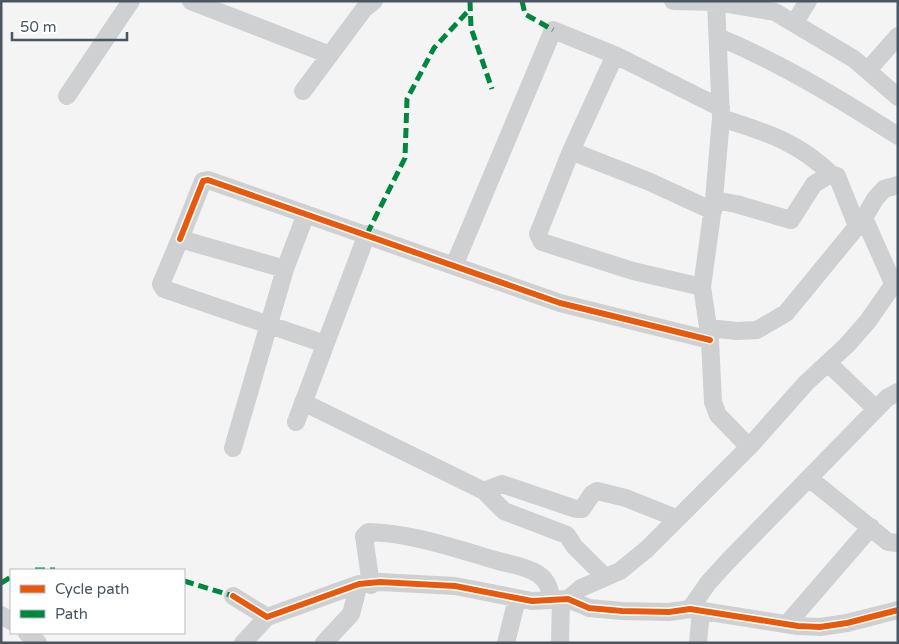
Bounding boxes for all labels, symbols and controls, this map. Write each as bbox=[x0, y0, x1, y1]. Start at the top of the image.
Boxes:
scale bar bbox=[12, 10, 128, 42]
text: 50 m bbox=[20, 18, 57, 36]
legend bbox=[10, 569, 185, 634]
text: Cycle path bbox=[55, 580, 129, 598]
text: Path bbox=[55, 605, 88, 623]

